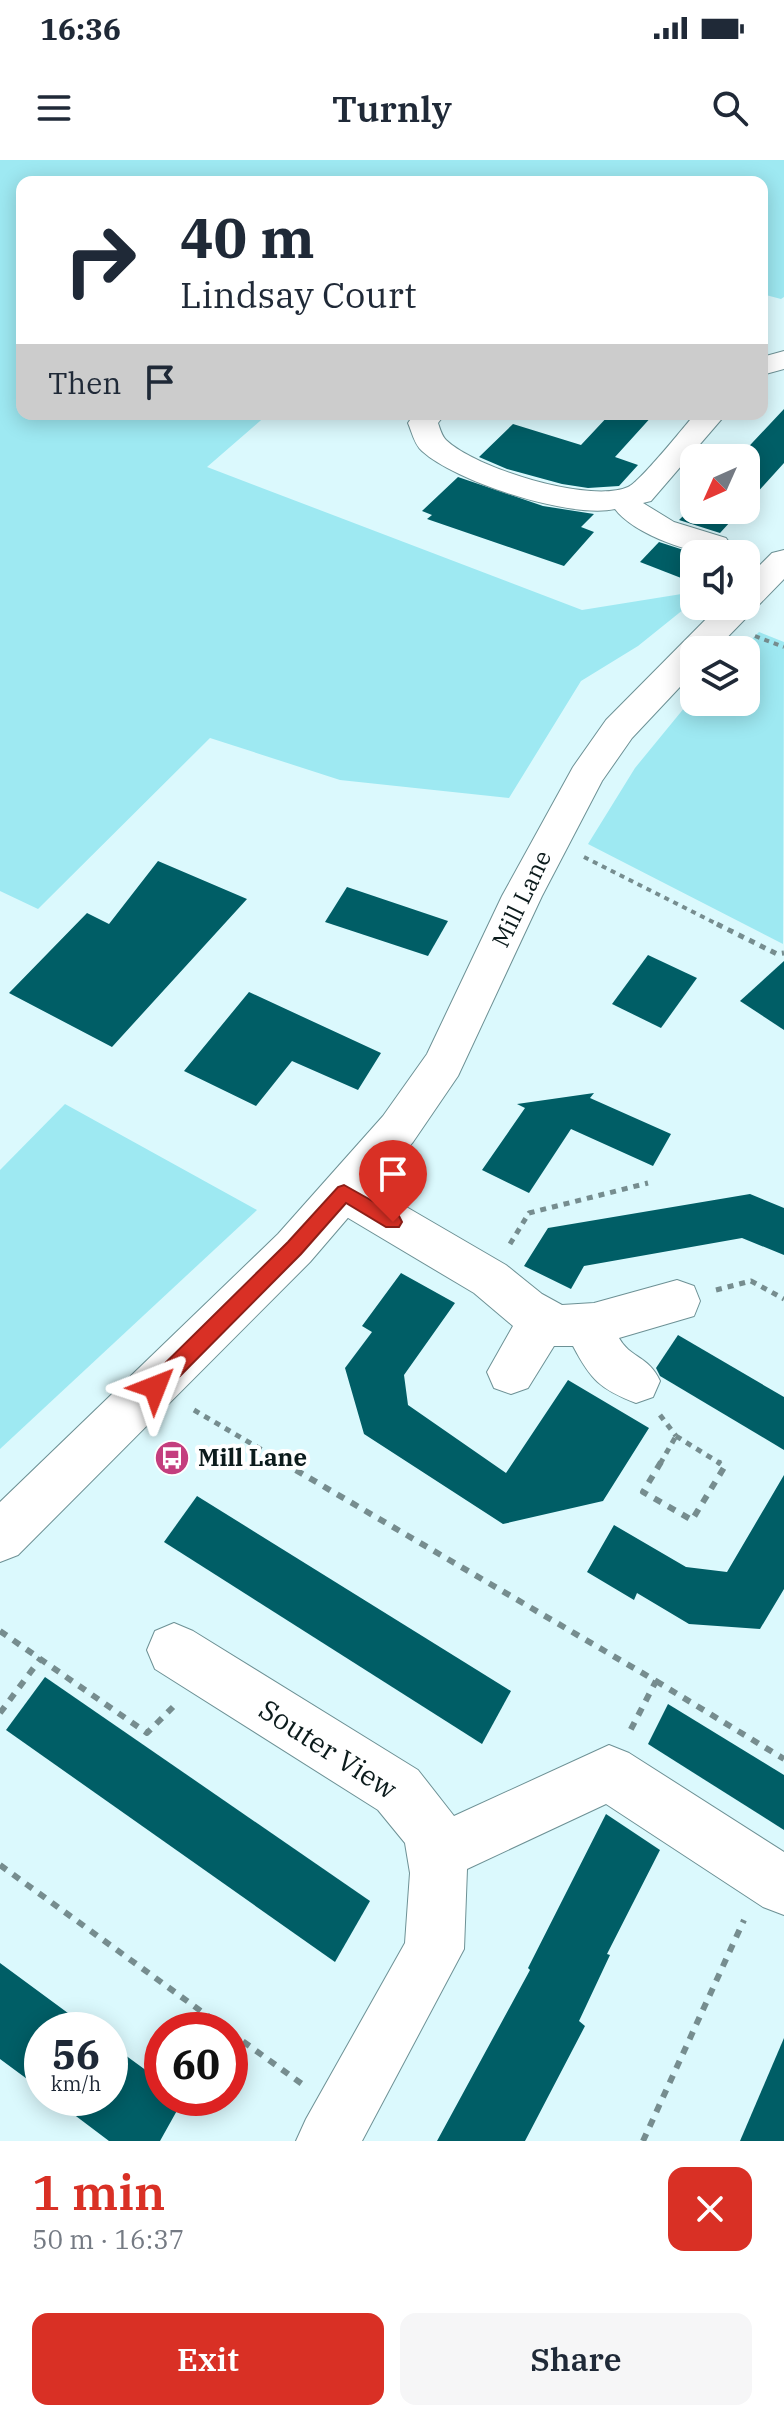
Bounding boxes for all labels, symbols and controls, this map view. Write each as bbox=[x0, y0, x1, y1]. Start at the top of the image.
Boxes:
text: 16:36 bbox=[40, 9, 121, 48]
text: Turnly bbox=[332, 85, 452, 132]
icon: menu bbox=[32, 86, 76, 130]
icon: search bbox=[708, 86, 752, 130]
text: 40 m bbox=[180, 201, 315, 273]
icon: right bbox=[48, 208, 152, 312]
text: Lindsay Court bbox=[180, 271, 417, 318]
icon: arrive bbox=[138, 360, 182, 404]
text: Then bbox=[48, 363, 122, 402]
north arrow bbox=[680, 444, 760, 524]
map controls bbox=[680, 444, 760, 716]
button: sound bbox=[680, 540, 760, 620]
button: layers bbox=[680, 636, 760, 716]
street label: Mill Lane bbox=[484, 845, 558, 952]
pin bbox=[359, 1140, 427, 1222]
icon: arrive bbox=[371, 1152, 415, 1196]
position arrow bbox=[113, 1345, 197, 1429]
bus stop icon: Mill Lane bbox=[153, 1439, 191, 1477]
place label: Mill Lane bbox=[198, 1441, 307, 1473]
street label: Souter View bbox=[252, 1690, 404, 1807]
speed limit sign: 60 bbox=[144, 2012, 248, 2116]
text: 56 bbox=[52, 2028, 100, 2080]
text: km/h bbox=[51, 2070, 101, 2097]
text: 1 min bbox=[32, 2161, 165, 2223]
button: close bbox=[668, 2167, 752, 2251]
text: 50 m · 16:37 bbox=[32, 2222, 184, 2256]
button: Exit bbox=[32, 2313, 384, 2405]
button: Share bbox=[400, 2313, 752, 2405]

